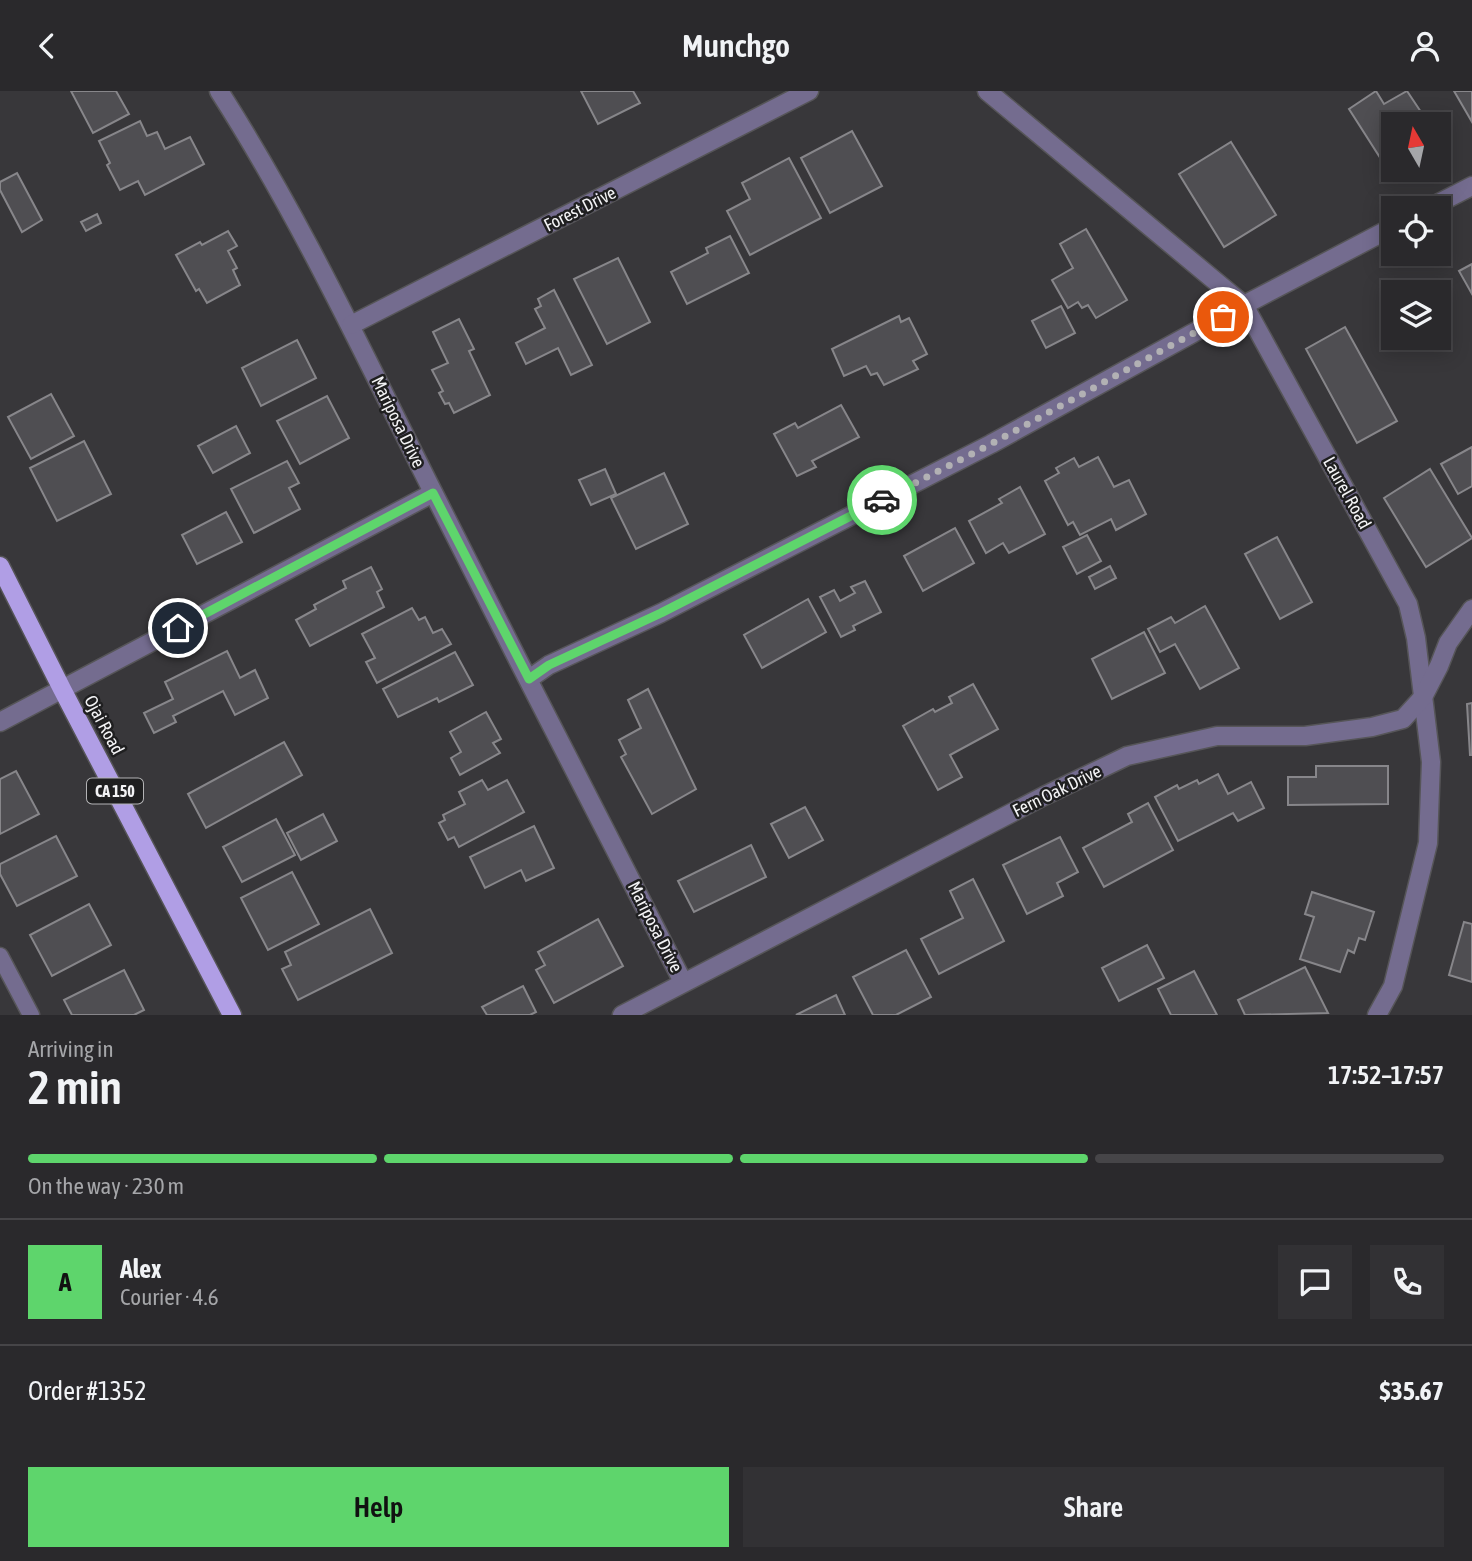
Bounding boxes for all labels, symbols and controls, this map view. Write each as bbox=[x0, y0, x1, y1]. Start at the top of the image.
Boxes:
icon: back bbox=[28, 27, 66, 65]
text: Munchgo bbox=[682, 27, 790, 64]
icon: person bbox=[1406, 27, 1444, 65]
north arrow bbox=[1381, 112, 1451, 182]
map controls bbox=[1381, 112, 1451, 350]
street label: Forest Drive bbox=[540, 182, 619, 236]
button: locate bbox=[1381, 196, 1451, 266]
button: layers bbox=[1381, 280, 1451, 350]
pin bbox=[1193, 287, 1253, 347]
icon: bag bbox=[1204, 298, 1242, 336]
street label: Mariposa Drive bbox=[367, 373, 430, 471]
street label: Laurel Road bbox=[1319, 453, 1376, 532]
courier bbox=[847, 465, 917, 535]
icon: car bbox=[863, 481, 901, 519]
pin bbox=[148, 598, 208, 658]
icon: home bbox=[159, 609, 197, 647]
street label: Ojai Road bbox=[80, 692, 129, 758]
street label: Fern Oak Drive bbox=[1009, 760, 1104, 821]
road number: CA 150 bbox=[87, 779, 143, 803]
street label: Mariposa Drive bbox=[624, 878, 687, 976]
text: Arriving in bbox=[28, 1036, 114, 1062]
text: 17:52–17:57 bbox=[1328, 1060, 1444, 1090]
text: 2 min bbox=[28, 1061, 122, 1114]
text: On the way · 230 m bbox=[28, 1173, 184, 1199]
button: chat bbox=[1278, 1245, 1352, 1319]
button: phone bbox=[1370, 1245, 1444, 1319]
text: Alex bbox=[120, 1254, 161, 1284]
text: A bbox=[59, 1267, 71, 1297]
text: Courier · 4.6 bbox=[120, 1284, 219, 1310]
text: Order #1352 bbox=[28, 1376, 147, 1406]
text: $35.67 bbox=[1380, 1376, 1444, 1406]
button: Help bbox=[28, 1467, 729, 1547]
button: Share bbox=[743, 1467, 1444, 1547]

